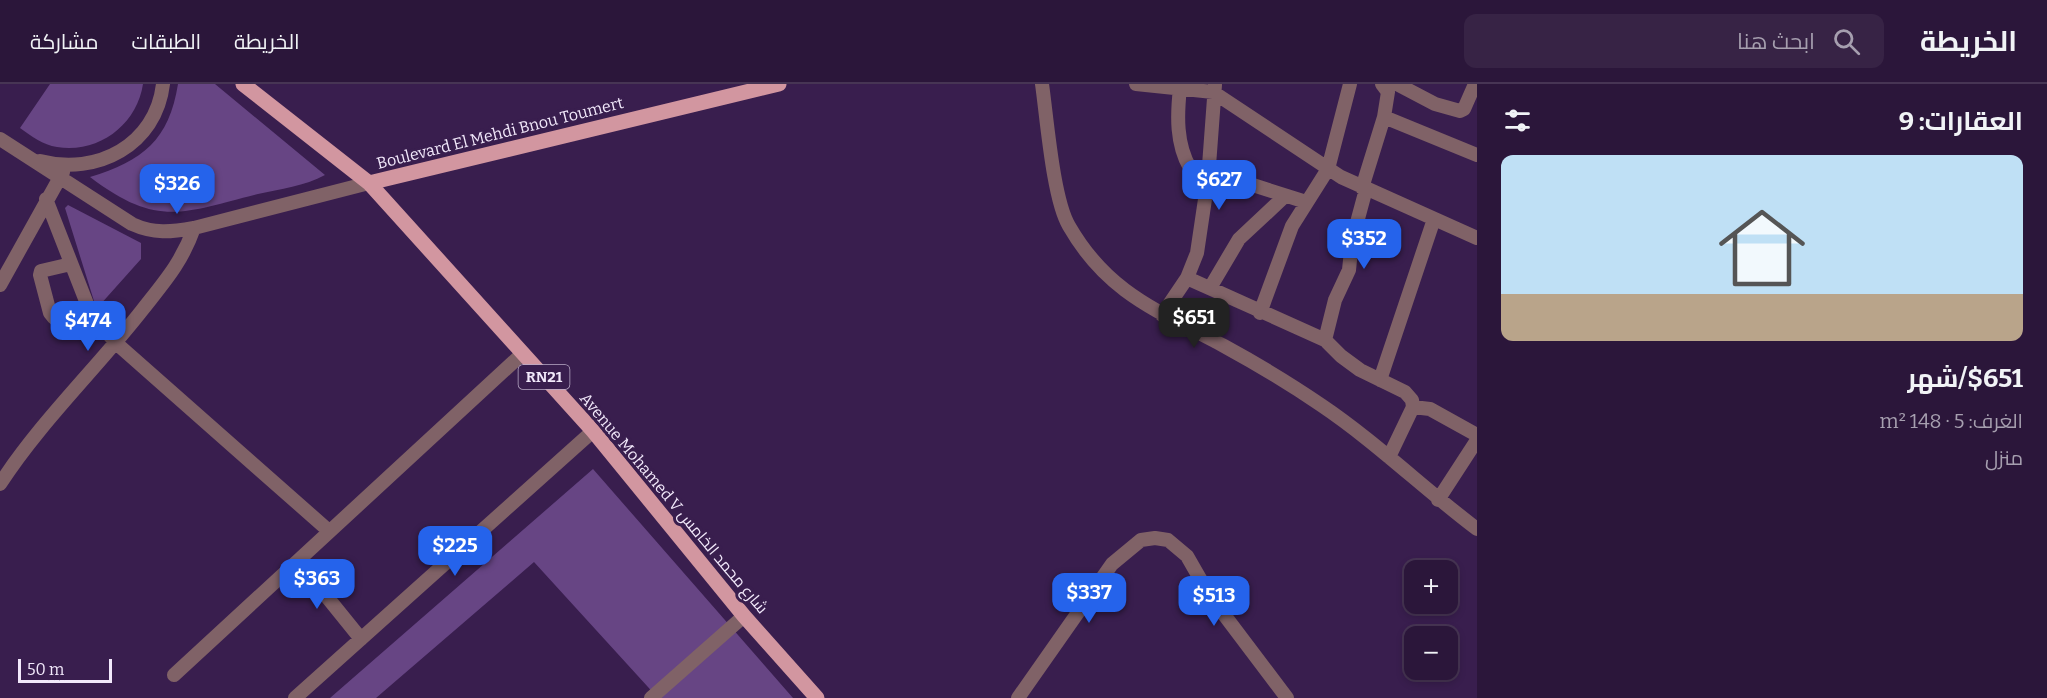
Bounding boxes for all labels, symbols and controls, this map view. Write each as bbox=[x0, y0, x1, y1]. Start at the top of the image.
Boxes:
search box bbox=[1464, 14, 1884, 68]
icon: search bbox=[1830, 25, 1863, 58]
text: الخريطة bbox=[1920, 25, 2017, 58]
text: ابحث هنا bbox=[1737, 28, 1815, 55]
text: مشاركة bbox=[30, 29, 99, 55]
text: الطبقات bbox=[132, 29, 201, 55]
text: الخريطة bbox=[234, 29, 300, 55]
street label: Boulevard El Mehdi Bnou Toumert bbox=[375, 93, 625, 173]
icon: filters bbox=[1501, 104, 1534, 137]
text: العقارات: 9 bbox=[1899, 106, 2023, 137]
pin: $627 bbox=[1183, 160, 1255, 211]
pin: $326 bbox=[141, 164, 213, 215]
text: $627 bbox=[1196, 167, 1242, 191]
text: $326 bbox=[154, 171, 200, 195]
icon: home bbox=[1708, 194, 1816, 302]
pin: $352 bbox=[1328, 219, 1400, 270]
text: $352 bbox=[1341, 226, 1387, 250]
pin: $651 bbox=[1158, 298, 1230, 349]
pin: $474 bbox=[52, 301, 124, 352]
text: $651 bbox=[1173, 305, 1215, 329]
text: $474 bbox=[65, 308, 111, 332]
text: $651/شهر bbox=[1908, 363, 2023, 394]
road number: RN21 bbox=[518, 365, 570, 389]
street label: Avenue Mohamed V شارع محمد الخامس bbox=[574, 389, 772, 619]
text: الغرف: 5 · 148 m² bbox=[1880, 409, 2023, 433]
text: منزل bbox=[1985, 446, 2023, 470]
pin: $225 bbox=[419, 526, 491, 577]
text: $225 bbox=[432, 533, 478, 557]
pin: $363 bbox=[281, 559, 353, 610]
map controls bbox=[1404, 560, 1458, 680]
button: + bbox=[1404, 560, 1458, 614]
text: $363 bbox=[294, 566, 340, 590]
pin: $337 bbox=[1053, 573, 1125, 624]
pin: $513 bbox=[1178, 576, 1250, 627]
text: $337 bbox=[1066, 580, 1112, 604]
text: $513 bbox=[1193, 583, 1235, 607]
button: − bbox=[1404, 626, 1458, 680]
scale bar bbox=[18, 656, 112, 684]
text: 50 m bbox=[27, 660, 64, 679]

